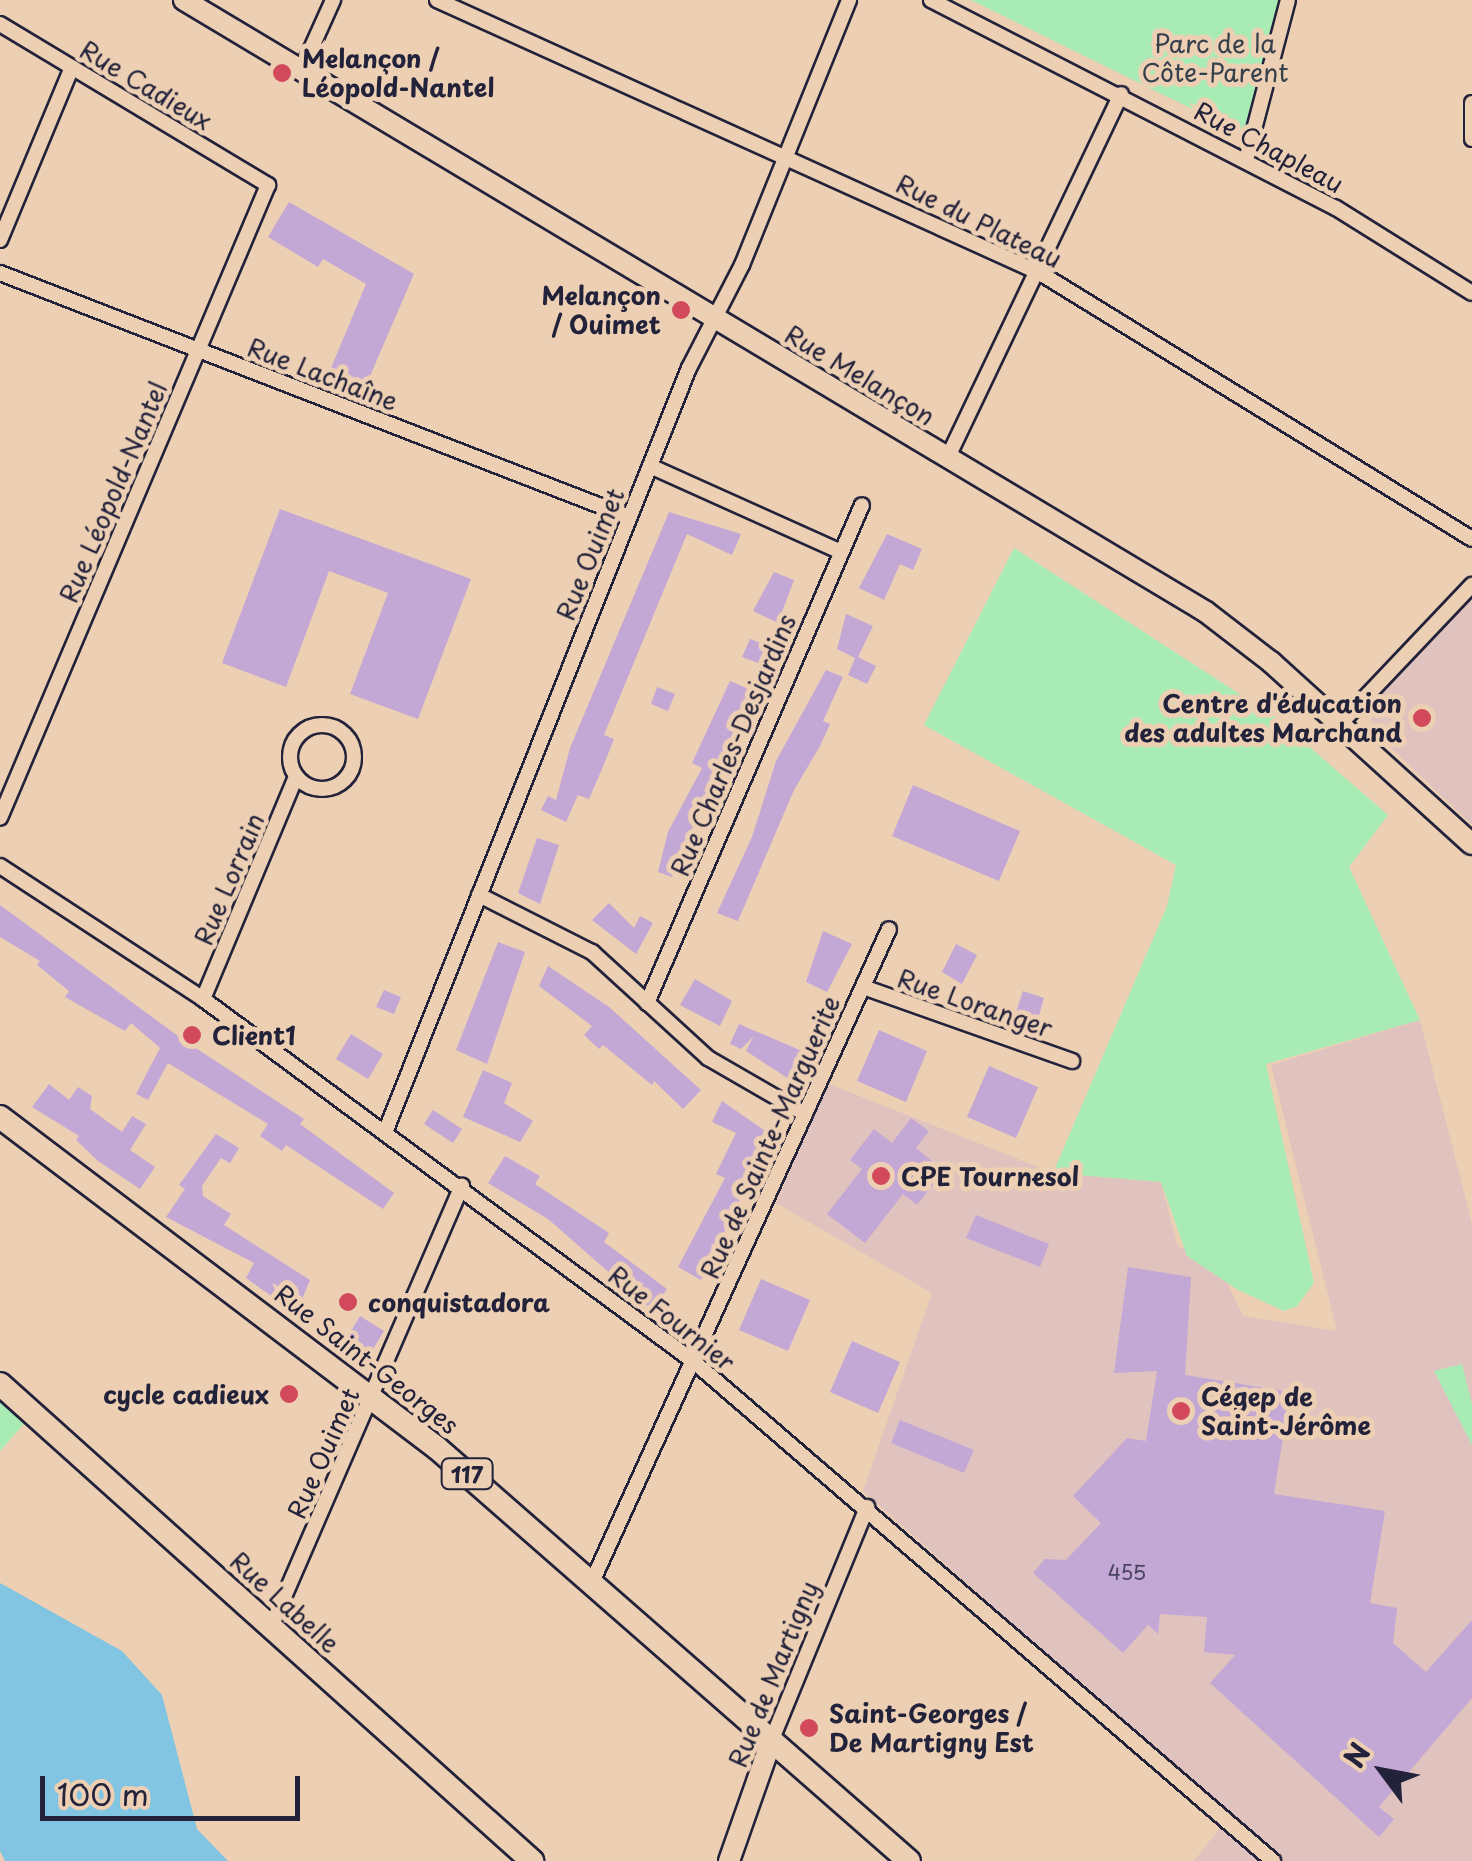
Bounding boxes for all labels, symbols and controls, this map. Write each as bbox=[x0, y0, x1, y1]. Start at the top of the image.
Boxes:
park label: Parc de la Côte-Parent bbox=[1142, 29, 1288, 88]
street label: Rue Cadieux bbox=[74, 34, 218, 136]
place label: Melançon / Léopold-Nantel bbox=[302, 44, 494, 103]
marker: Melançon / Léopold-Nantel bbox=[271, 62, 293, 84]
street label: Rue Chapleau bbox=[1188, 94, 1350, 200]
street label: Rue du Plateau bbox=[890, 167, 1068, 275]
place label: Melançon / Ouimet bbox=[541, 281, 661, 340]
marker: Melançon / Ouimet bbox=[670, 299, 692, 321]
street label: Rue Melançon bbox=[779, 318, 941, 432]
street label: Rue Lachaîne bbox=[243, 331, 403, 417]
street label: Rue Léopold-Nantel bbox=[52, 376, 174, 608]
street label: Rue Ouimet bbox=[549, 482, 631, 626]
street label: Rue Charles-Desjardins bbox=[664, 608, 802, 882]
place label: Centre d'éducation des adultes Marchand bbox=[1123, 689, 1402, 748]
marker: Centre d'éducation des adultes Marchand bbox=[1411, 707, 1433, 729]
street label: Rue Lorrain bbox=[187, 808, 271, 950]
street label: Rue Loranger bbox=[893, 962, 1057, 1044]
street label: Rue de Sainte-Marguerite bbox=[693, 989, 847, 1285]
place label: Client1 bbox=[212, 1020, 296, 1050]
marker: Client1 bbox=[181, 1024, 203, 1046]
place label: CPE Tournesol bbox=[901, 1161, 1079, 1191]
marker: CPE Tournesol bbox=[870, 1165, 892, 1187]
street label: Rue Fournier bbox=[601, 1258, 743, 1378]
street label: Rue Saint-Georges bbox=[269, 1277, 465, 1441]
place label: conquistadora bbox=[368, 1287, 550, 1317]
marker: conquistadora bbox=[337, 1291, 359, 1313]
place label: cycle cadieux bbox=[101, 1379, 269, 1409]
street label: Rue Ouimet bbox=[280, 1382, 366, 1524]
place label: Cégep de Saint-Jérôme bbox=[1201, 1382, 1371, 1441]
marker: cycle cadieux bbox=[278, 1383, 300, 1405]
marker: Cégep de Saint-Jérôme bbox=[1170, 1400, 1192, 1422]
road number: 117 bbox=[440, 1457, 494, 1491]
street label: Rue Labelle bbox=[224, 1545, 346, 1659]
house number: 455 bbox=[1108, 1560, 1146, 1584]
street label: Rue de Martigny bbox=[721, 1575, 825, 1773]
place label: Saint-Georges / De Martigny Est bbox=[829, 1699, 1035, 1758]
marker: Saint-Georges / De Martigny Est bbox=[798, 1717, 820, 1739]
north arrow bbox=[1332, 1721, 1432, 1821]
text: N bbox=[1332, 1734, 1380, 1776]
scale bar bbox=[45, 1756, 305, 1818]
text: 100 m bbox=[57, 1771, 149, 1816]

